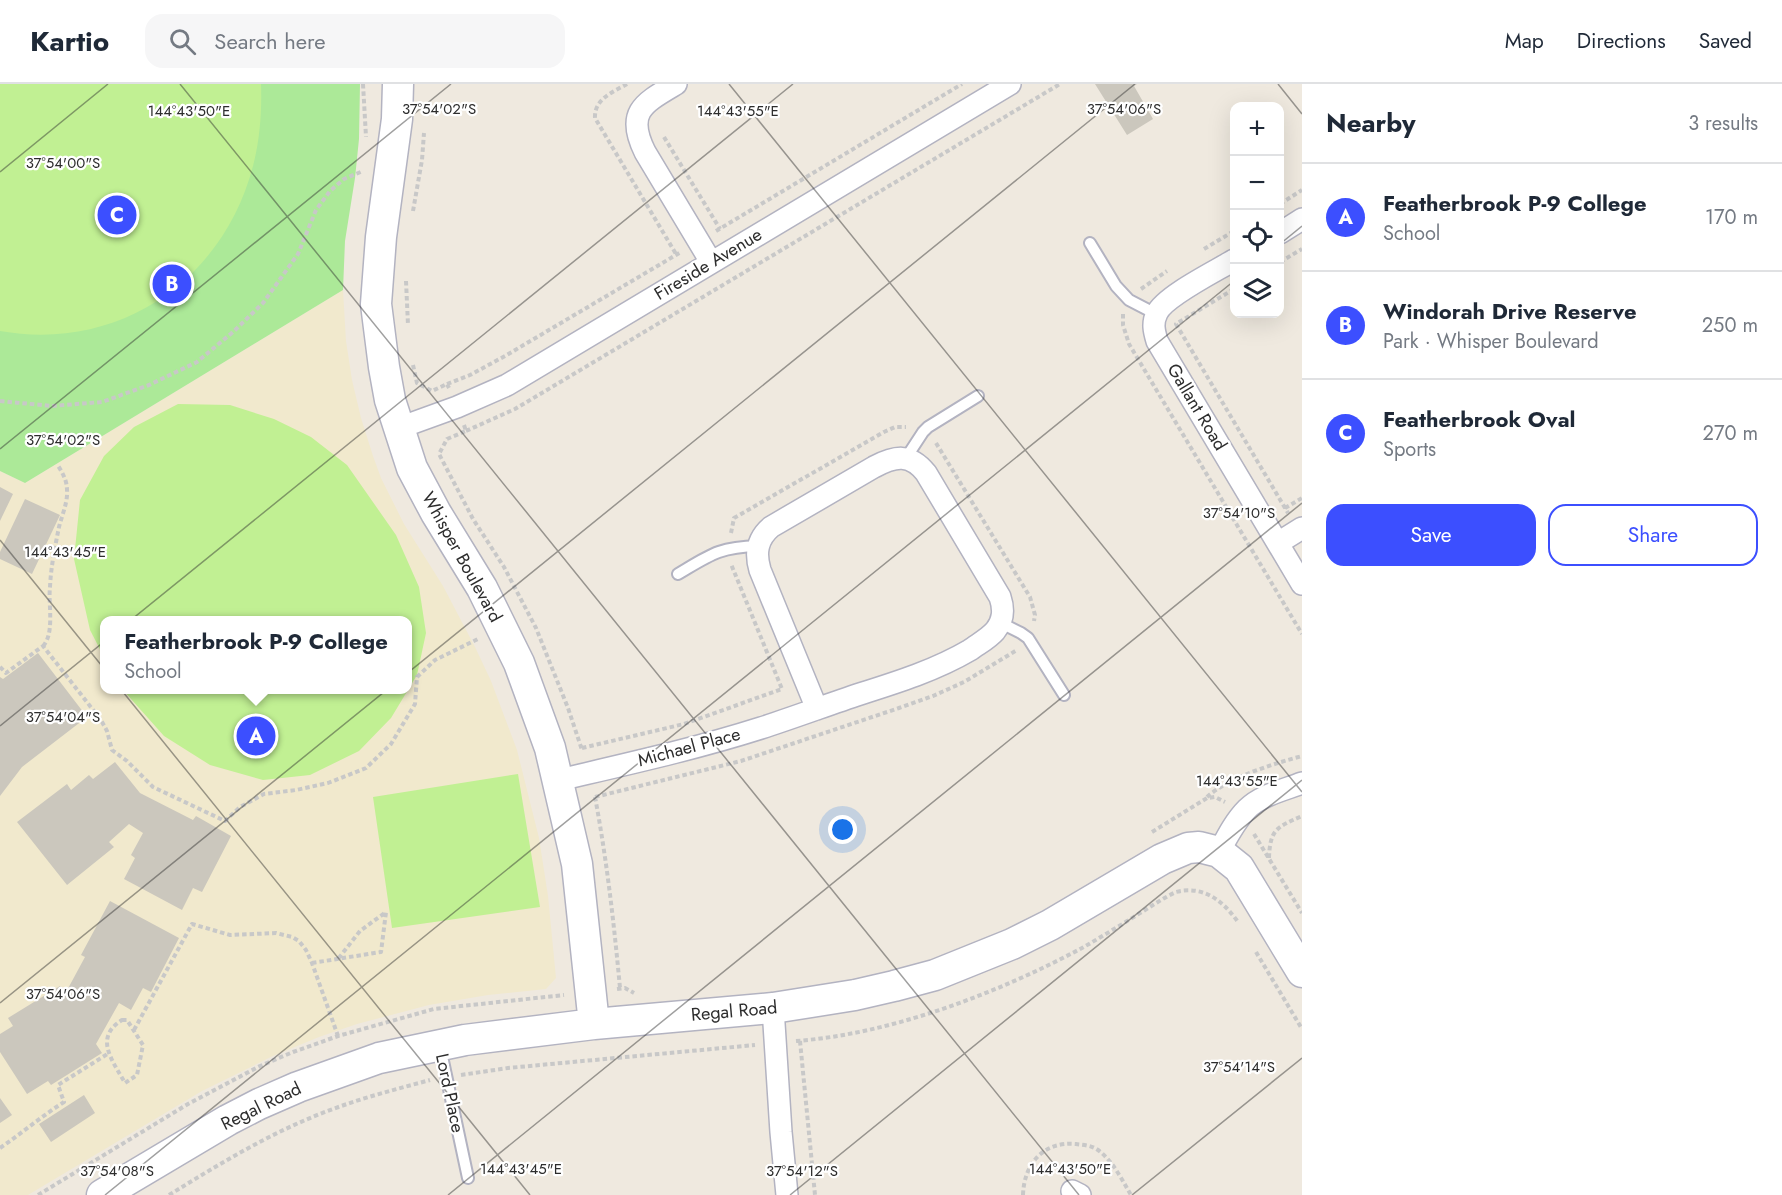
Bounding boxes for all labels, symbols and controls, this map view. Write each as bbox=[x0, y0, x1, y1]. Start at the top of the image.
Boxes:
search box bbox=[145, 14, 565, 68]
text: Kartio bbox=[30, 21, 109, 62]
icon: search bbox=[166, 25, 199, 58]
text: Search here bbox=[214, 25, 326, 57]
text: Map bbox=[1505, 26, 1544, 56]
text: Directions bbox=[1577, 26, 1666, 56]
text: Saved bbox=[1699, 26, 1752, 56]
text: 37°54'02"S bbox=[402, 98, 476, 120]
text: 37°54'06"S bbox=[1087, 98, 1161, 120]
text: 144°43'50"E bbox=[148, 100, 230, 122]
text: 144°43'55"E bbox=[697, 100, 779, 122]
map controls bbox=[1230, 102, 1284, 318]
button: + bbox=[1230, 102, 1284, 156]
text: Nearby bbox=[1326, 104, 1415, 142]
text: 3 results bbox=[1688, 109, 1758, 138]
text: 37°54'00"S bbox=[26, 152, 100, 174]
button: − bbox=[1230, 156, 1284, 210]
text: Featherbrook P-9 College bbox=[1383, 187, 1647, 219]
pin: C bbox=[98, 192, 136, 238]
text: A bbox=[1338, 203, 1353, 232]
text: 170 m bbox=[1705, 203, 1758, 232]
button: locate bbox=[1230, 210, 1284, 264]
text: School bbox=[1383, 219, 1440, 248]
street label: Fireside Avenue bbox=[649, 221, 767, 307]
pin: B bbox=[152, 262, 192, 306]
button: layers bbox=[1230, 264, 1284, 318]
text: Windorah Drive Reserve bbox=[1383, 295, 1637, 327]
text: B bbox=[1339, 311, 1352, 340]
text: 250 m bbox=[1702, 311, 1758, 340]
text: Park · Whisper Boulevard bbox=[1383, 327, 1599, 356]
street label: Gallant Road bbox=[1161, 358, 1233, 456]
text: Featherbrook Oval bbox=[1383, 403, 1575, 435]
text: C bbox=[1338, 419, 1353, 448]
text: 270 m bbox=[1703, 419, 1758, 448]
text: 37°54'02"S bbox=[26, 429, 100, 451]
text: Sports bbox=[1383, 435, 1436, 464]
street label: Whisper Boulevard bbox=[415, 487, 509, 627]
text: 37°54'10"S bbox=[1203, 502, 1275, 524]
button: Save bbox=[1326, 504, 1536, 566]
button: Share bbox=[1548, 504, 1758, 566]
text: 144°43'45"E bbox=[24, 541, 106, 563]
popup bbox=[100, 616, 412, 694]
text: Featherbrook P-9 College bbox=[124, 625, 388, 657]
text: School bbox=[124, 657, 182, 686]
text: 37°54'04"S bbox=[26, 706, 100, 728]
pin: A bbox=[236, 714, 276, 758]
street label: Michael Place bbox=[635, 721, 743, 773]
text: 144°43'55"E bbox=[1196, 770, 1278, 792]
your location bbox=[828, 815, 857, 844]
text: 37°54'06"S bbox=[26, 983, 100, 1005]
street label: Regal Road bbox=[690, 994, 778, 1028]
street label: Lord Place bbox=[429, 1051, 471, 1135]
text: 37°54'14"S bbox=[1203, 1056, 1275, 1078]
street label: Regal Road bbox=[216, 1075, 306, 1137]
text: 144°43'45"E bbox=[480, 1158, 562, 1180]
text: 144°43'50"E bbox=[1029, 1158, 1111, 1180]
text: 37°54'08"S bbox=[80, 1160, 154, 1182]
text: 37°54'12"S bbox=[766, 1160, 838, 1182]

